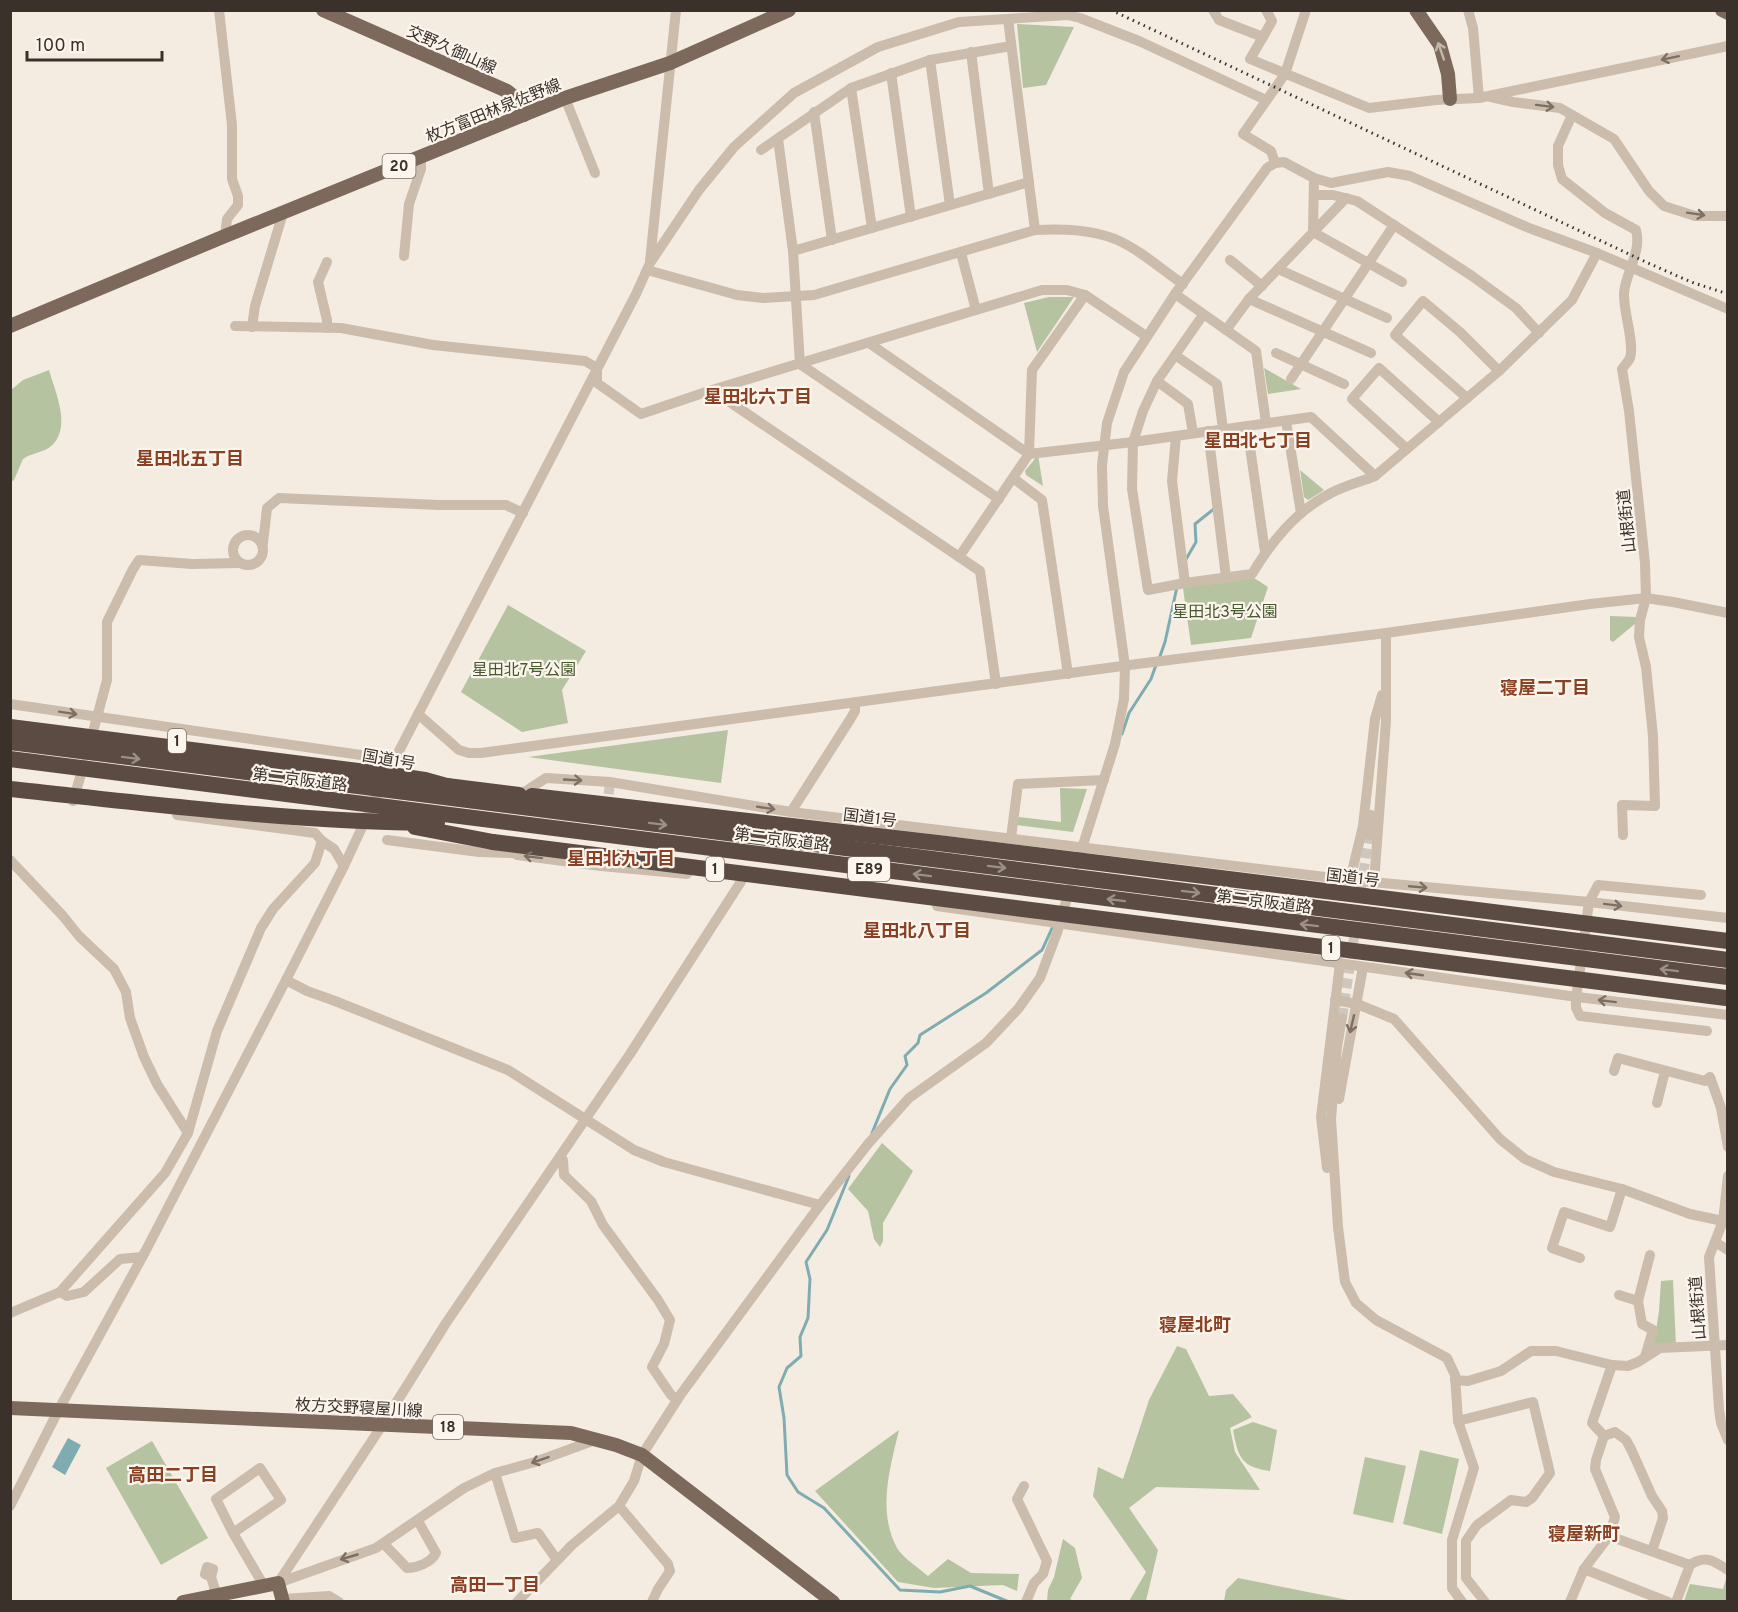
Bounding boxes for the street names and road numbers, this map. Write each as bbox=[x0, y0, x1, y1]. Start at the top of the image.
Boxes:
street label: 交野久御山線 bbox=[403, 22, 499, 79]
street label: 枚方富田林泉佐野線 bbox=[423, 76, 564, 148]
road number: 20 bbox=[382, 154, 416, 178]
street label: 山根街道 bbox=[1615, 488, 1641, 554]
road number: 1 bbox=[168, 729, 186, 753]
street label: 国道1号 bbox=[360, 746, 417, 776]
street label: 第二京阪道路 bbox=[251, 765, 349, 797]
street label: 国道1号 bbox=[842, 806, 898, 832]
street label: 第二京阪道路 bbox=[733, 825, 831, 857]
road number: 1 bbox=[706, 857, 724, 881]
road number: E89 bbox=[848, 857, 890, 881]
street label: 国道1号 bbox=[1325, 866, 1381, 892]
street label: 第二京阪道路 bbox=[1215, 887, 1313, 919]
road number: 1 bbox=[1322, 936, 1340, 960]
street label: 山根街道 bbox=[1687, 1275, 1711, 1340]
street label: 枚方交野寝屋川線 bbox=[294, 1396, 423, 1422]
road number: 18 bbox=[433, 1415, 463, 1439]

